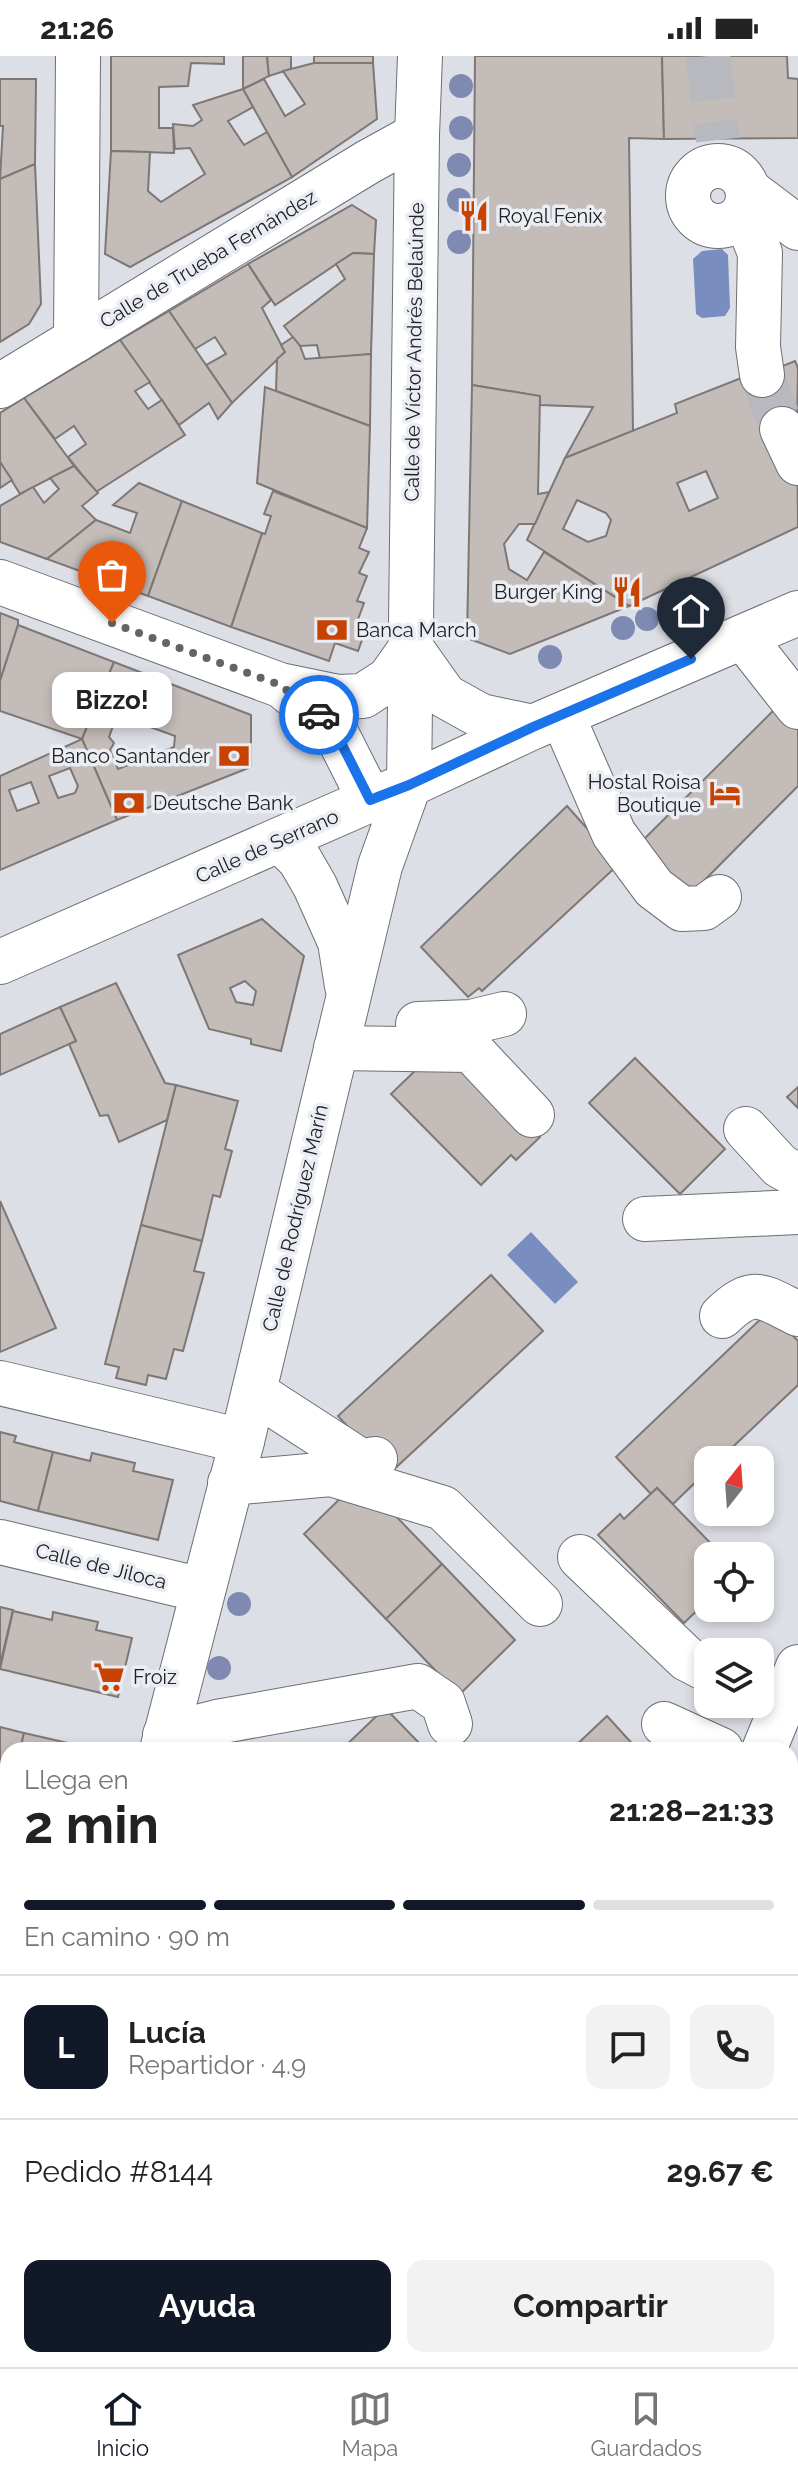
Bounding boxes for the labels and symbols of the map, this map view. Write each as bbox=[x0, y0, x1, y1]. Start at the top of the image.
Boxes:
street label: Calle de Trueba Fernández bbox=[95, 185, 321, 333]
restaurant icon: Royal Fenix bbox=[457, 199, 491, 233]
street label: Calle de Víctor Andrés Belaúnde bbox=[399, 202, 429, 502]
place label: Royal Fenix bbox=[498, 204, 603, 228]
pin bbox=[78, 541, 146, 623]
restaurant icon: Burger King bbox=[610, 575, 644, 609]
pin bbox=[657, 577, 725, 659]
place label: Burger King bbox=[494, 580, 603, 604]
bank icon: Banca March bbox=[315, 613, 349, 647]
place label: Banca March bbox=[356, 618, 477, 642]
callout: Bizzo! bbox=[52, 671, 172, 727]
courier bbox=[279, 675, 359, 755]
bank icon: Banco Santander bbox=[217, 739, 251, 773]
place label: Banco Santander bbox=[51, 744, 210, 768]
place label: Hostal Roisa Boutique bbox=[588, 770, 701, 817]
hotel icon: Hostal Roisa Boutique bbox=[708, 776, 742, 810]
bank icon: Deutsche Bank bbox=[112, 786, 146, 820]
place label: Deutsche Bank bbox=[153, 791, 294, 815]
street label: Calle de Serrano bbox=[192, 804, 342, 888]
street label: Calle de Rodríguez Marín bbox=[257, 1102, 333, 1334]
north arrow bbox=[694, 1446, 774, 1526]
street label: Calle de Jiloca bbox=[33, 1538, 169, 1594]
supermarket icon: Froiz bbox=[92, 1660, 126, 1694]
place label: Froiz bbox=[133, 1665, 177, 1689]

